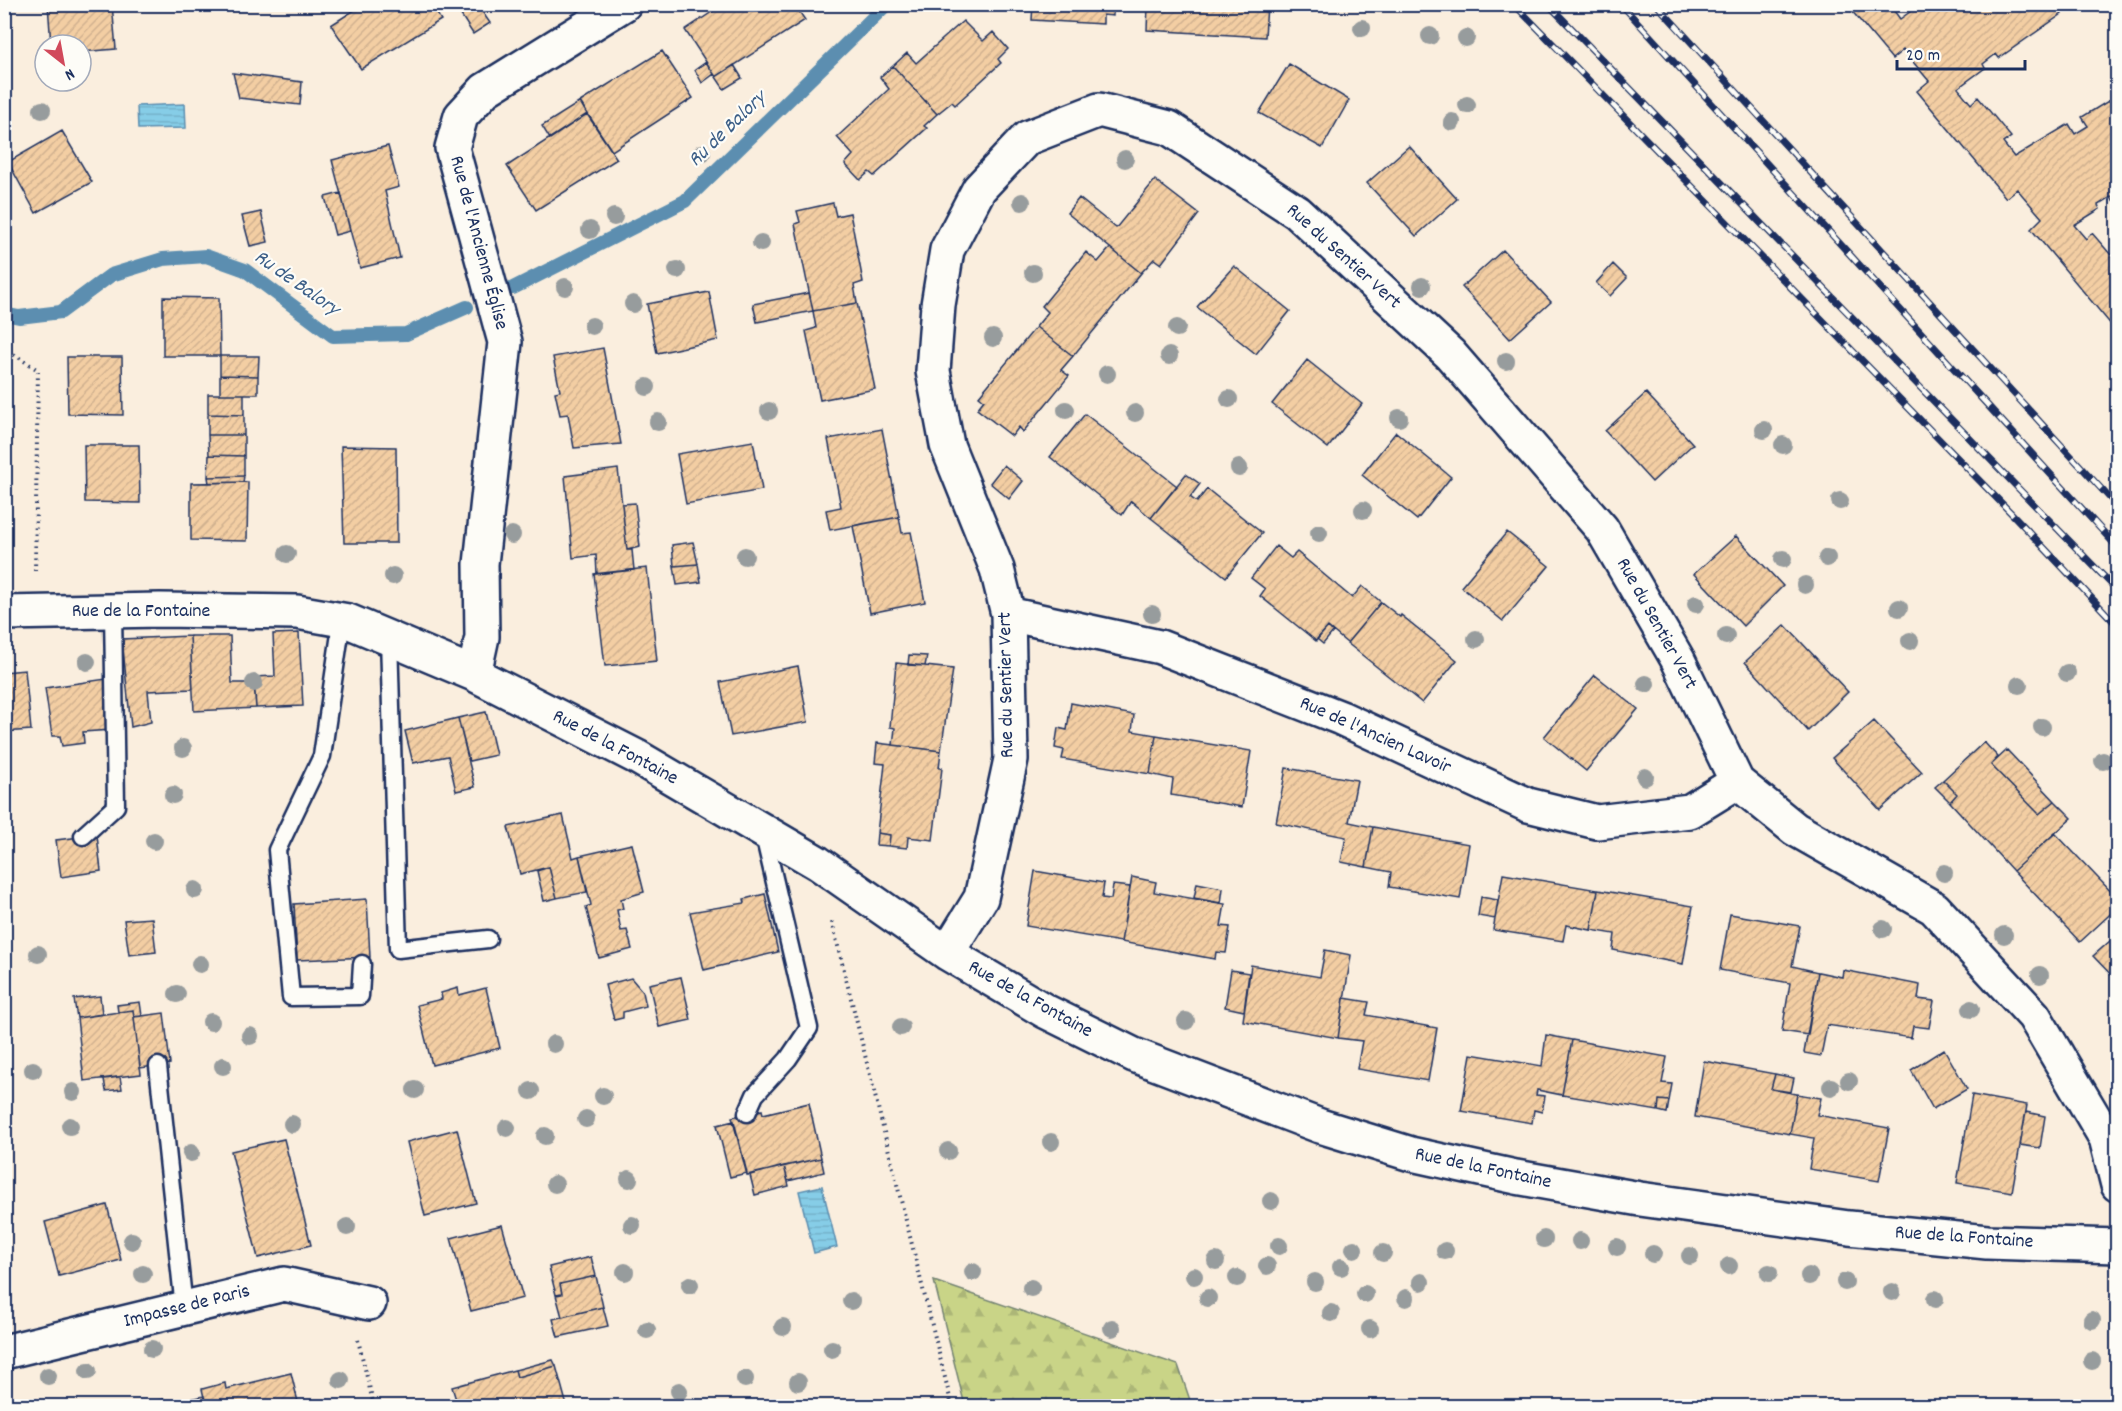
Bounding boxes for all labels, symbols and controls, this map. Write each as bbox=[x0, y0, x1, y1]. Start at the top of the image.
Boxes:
north arrow bbox=[33, 33, 93, 93]
scale bar bbox=[1897, 33, 2024, 71]
text: 20 m bbox=[1906, 44, 1940, 69]
text: N bbox=[60, 62, 79, 86]
water label: Ru de Balory bbox=[682, 83, 776, 175]
street label: Rue de l'Ancienne Église bbox=[441, 153, 515, 333]
street label: Rue du Sentier Vert bbox=[1279, 198, 1407, 316]
water label: Ru de Balory bbox=[247, 243, 347, 326]
street label: Rue du Sentier Vert bbox=[1608, 553, 1704, 695]
street label: Rue de la Fontaine bbox=[72, 598, 211, 626]
street label: Rue du Sentier Vert bbox=[992, 612, 1022, 758]
street label: Rue de l'Ancien Lavoir bbox=[1295, 690, 1456, 782]
street label: Rue de la Fontaine bbox=[547, 703, 683, 793]
street label: Rue de la Fontaine bbox=[963, 954, 1098, 1046]
street label: Rue de la Fontaine bbox=[1412, 1141, 1554, 1197]
street label: Rue de la Fontaine bbox=[1894, 1219, 2034, 1257]
street label: Impasse de Paris bbox=[121, 1278, 253, 1336]

